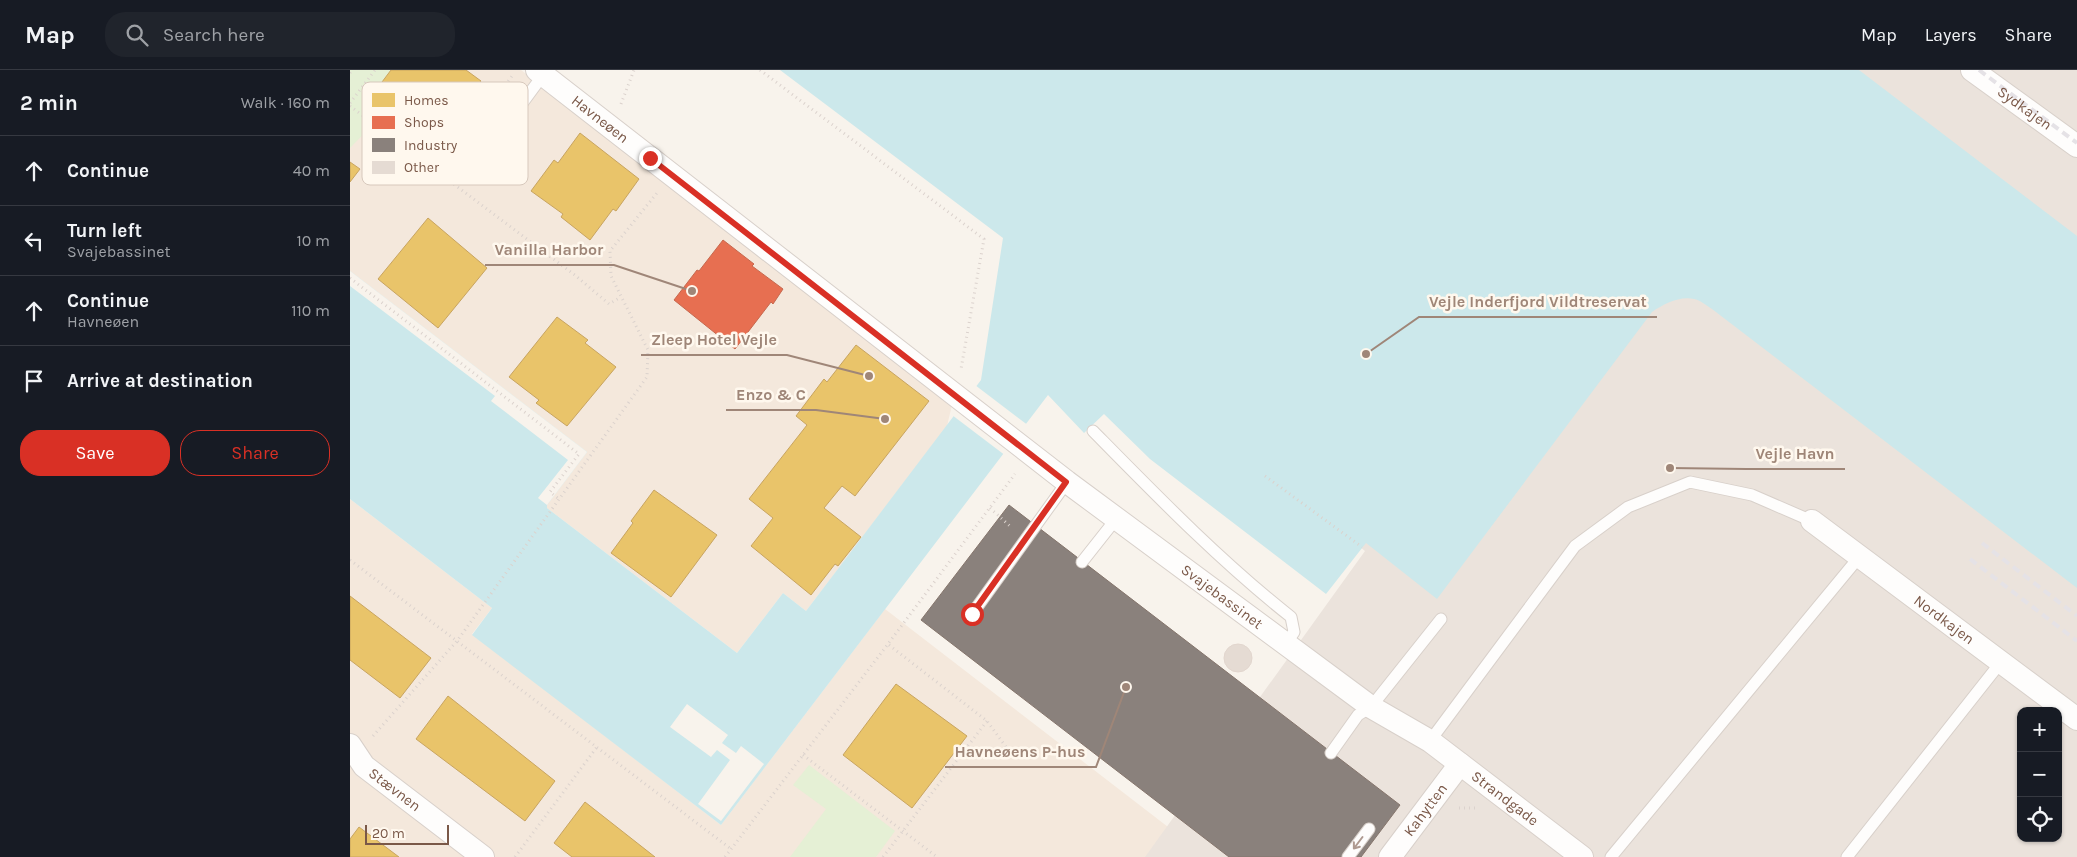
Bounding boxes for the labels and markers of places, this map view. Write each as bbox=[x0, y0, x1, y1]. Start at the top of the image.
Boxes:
callout: Vanilla Harbor bbox=[485, 234, 614, 265]
callout: Vejle Inderfjord Vildtreservat bbox=[1419, 286, 1657, 317]
callout: Zleep Hotel Vejle bbox=[641, 324, 787, 355]
callout: Enzo & C bbox=[726, 379, 816, 410]
callout: Vejle Havn bbox=[1746, 438, 1845, 469]
callout: Havneøens P-hus bbox=[945, 736, 1096, 767]

